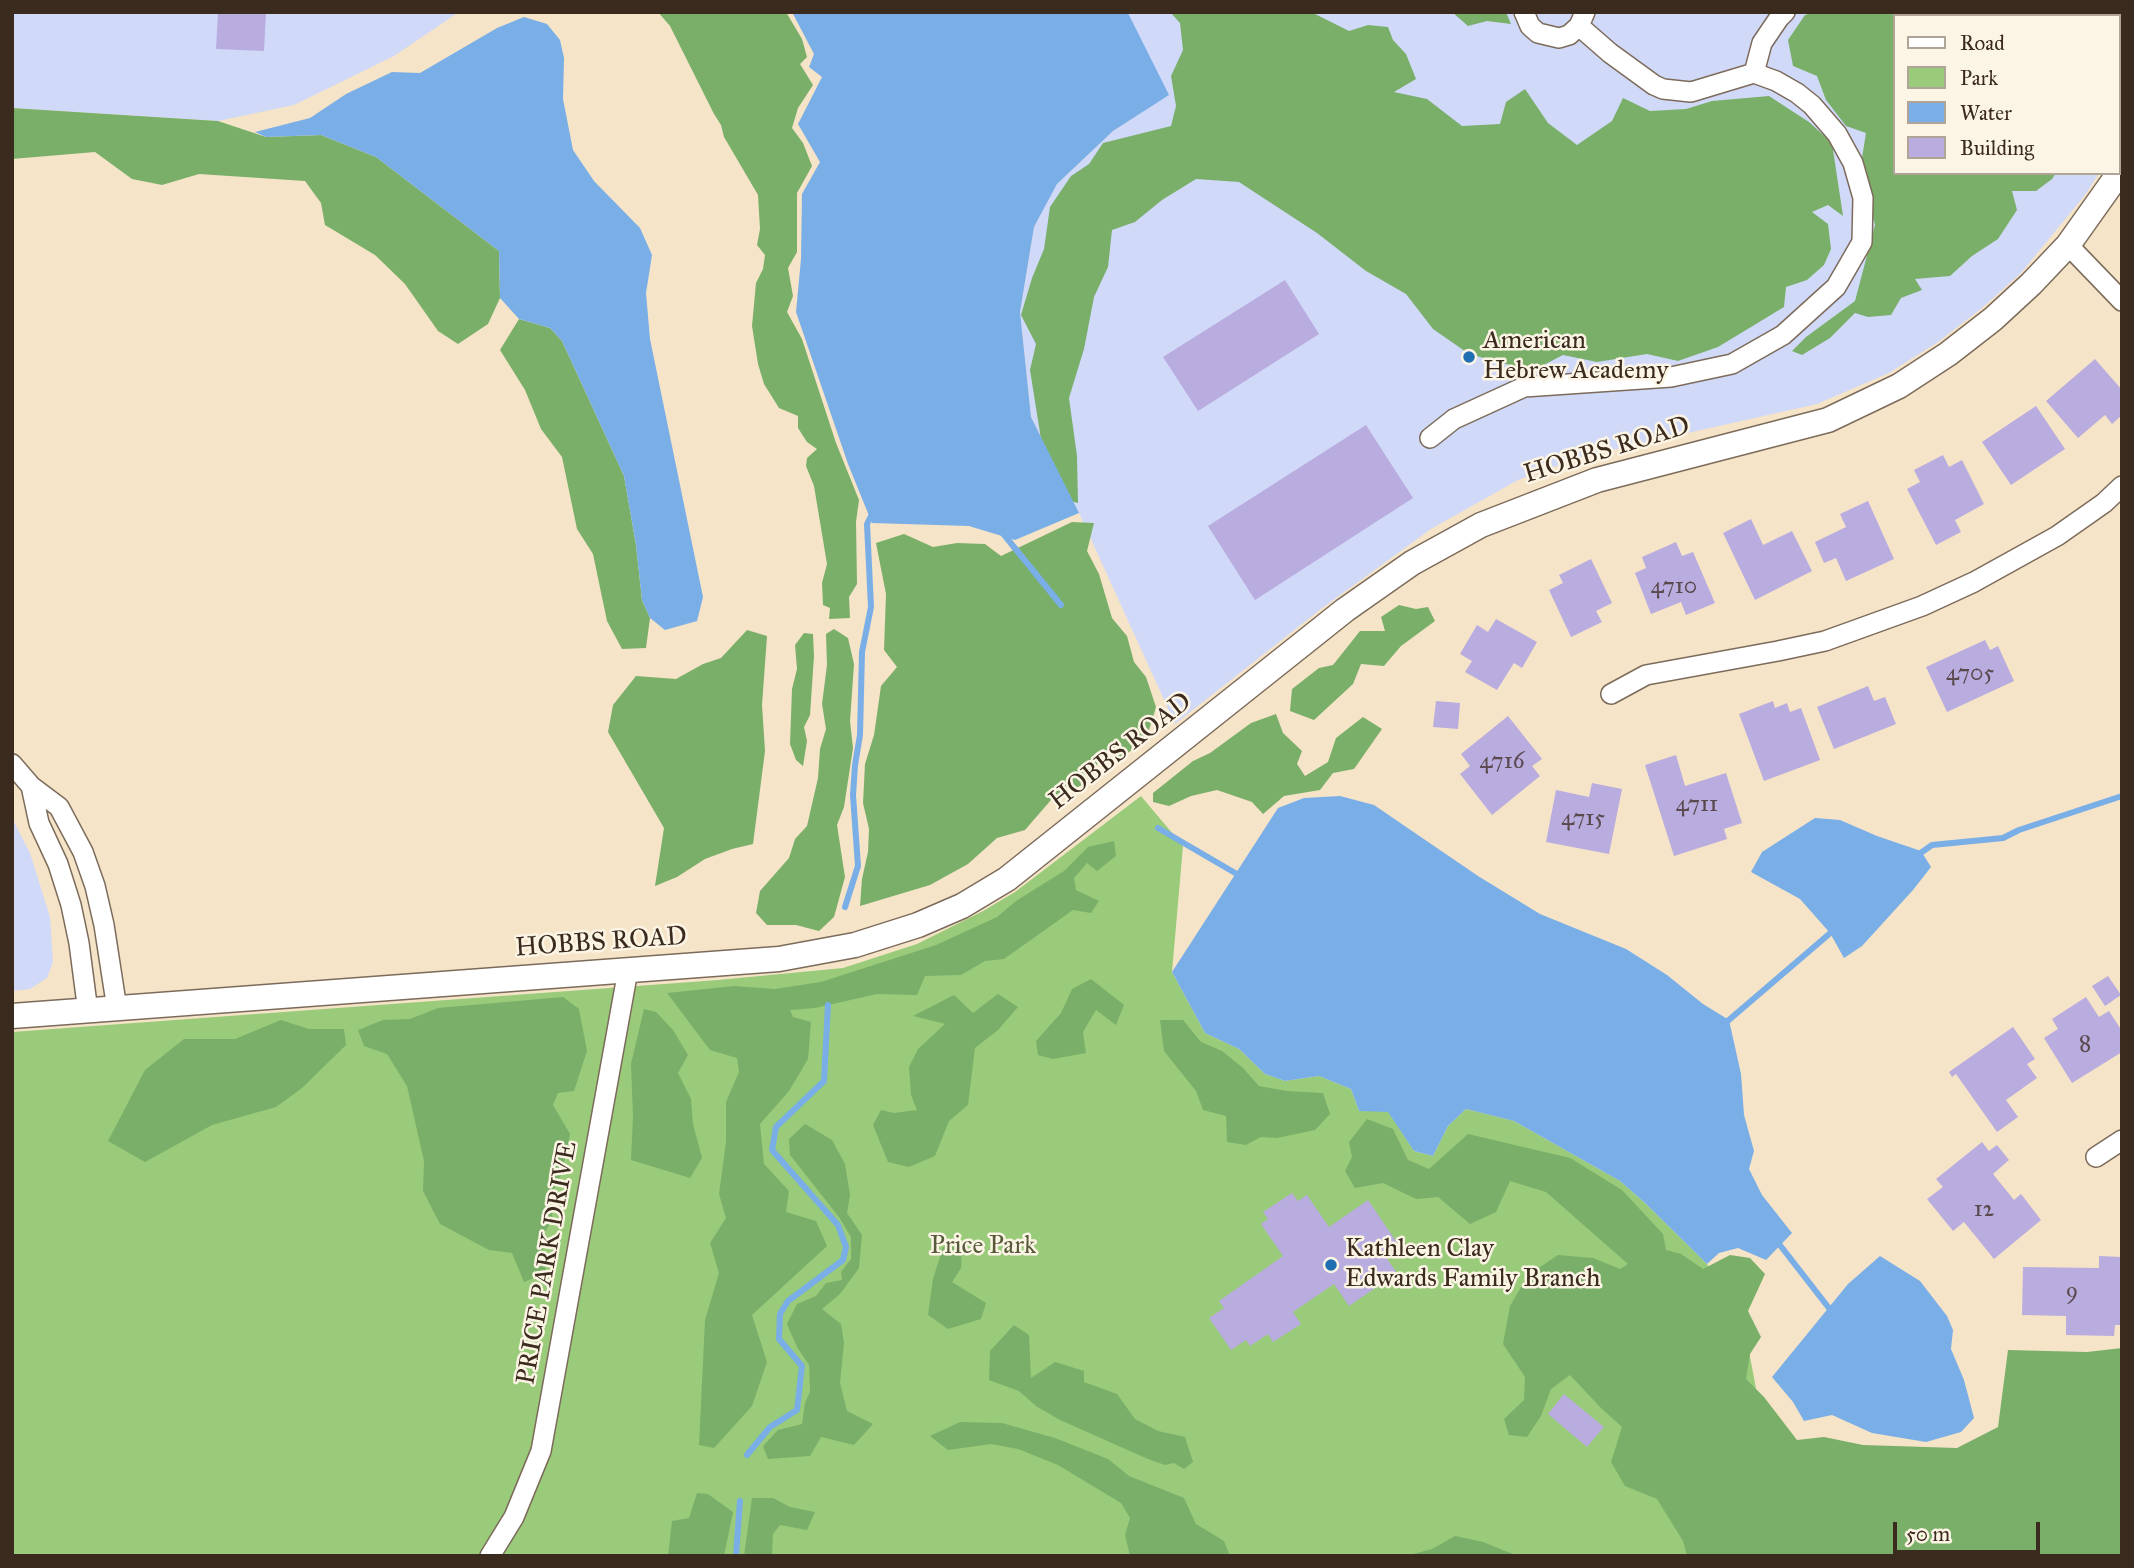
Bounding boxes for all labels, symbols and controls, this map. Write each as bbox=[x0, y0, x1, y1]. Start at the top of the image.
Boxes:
legend bbox=[1892, 14, 2120, 175]
text: Road bbox=[1960, 30, 2005, 56]
text: Park bbox=[1960, 65, 1998, 91]
text: Water bbox=[1960, 100, 2012, 126]
text: Building bbox=[1960, 135, 2034, 161]
place label: American Hebrew Academy bbox=[1483, 326, 1668, 388]
marker: American Hebrew Academy bbox=[1461, 349, 1477, 365]
street label: HOBBS ROAD bbox=[1520, 411, 1694, 491]
house number: 4710 bbox=[1651, 573, 1697, 601]
house number: 4705 bbox=[1946, 660, 1994, 688]
street label: HOBBS ROAD bbox=[1044, 687, 1198, 817]
house number: 4716 bbox=[1480, 748, 1524, 776]
house number: 4711 bbox=[1676, 791, 1718, 819]
house number: 4715 bbox=[1561, 805, 1605, 833]
street label: HOBBS ROAD bbox=[514, 921, 688, 965]
house number: 8 bbox=[2079, 1031, 2091, 1059]
street label: PRICE PARK DRIVE bbox=[511, 1139, 585, 1387]
house number: 12 bbox=[1974, 1196, 1994, 1224]
park label: Price Park bbox=[930, 1231, 1036, 1263]
place label: Kathleen Clay Edwards Family Branch bbox=[1345, 1234, 1600, 1296]
marker: Kathleen Clay Edwards Family Branch bbox=[1323, 1257, 1339, 1273]
house number: 9 bbox=[2066, 1278, 2078, 1306]
scale bar bbox=[1896, 1508, 2043, 1552]
text: 50 m bbox=[1906, 1521, 1950, 1547]

